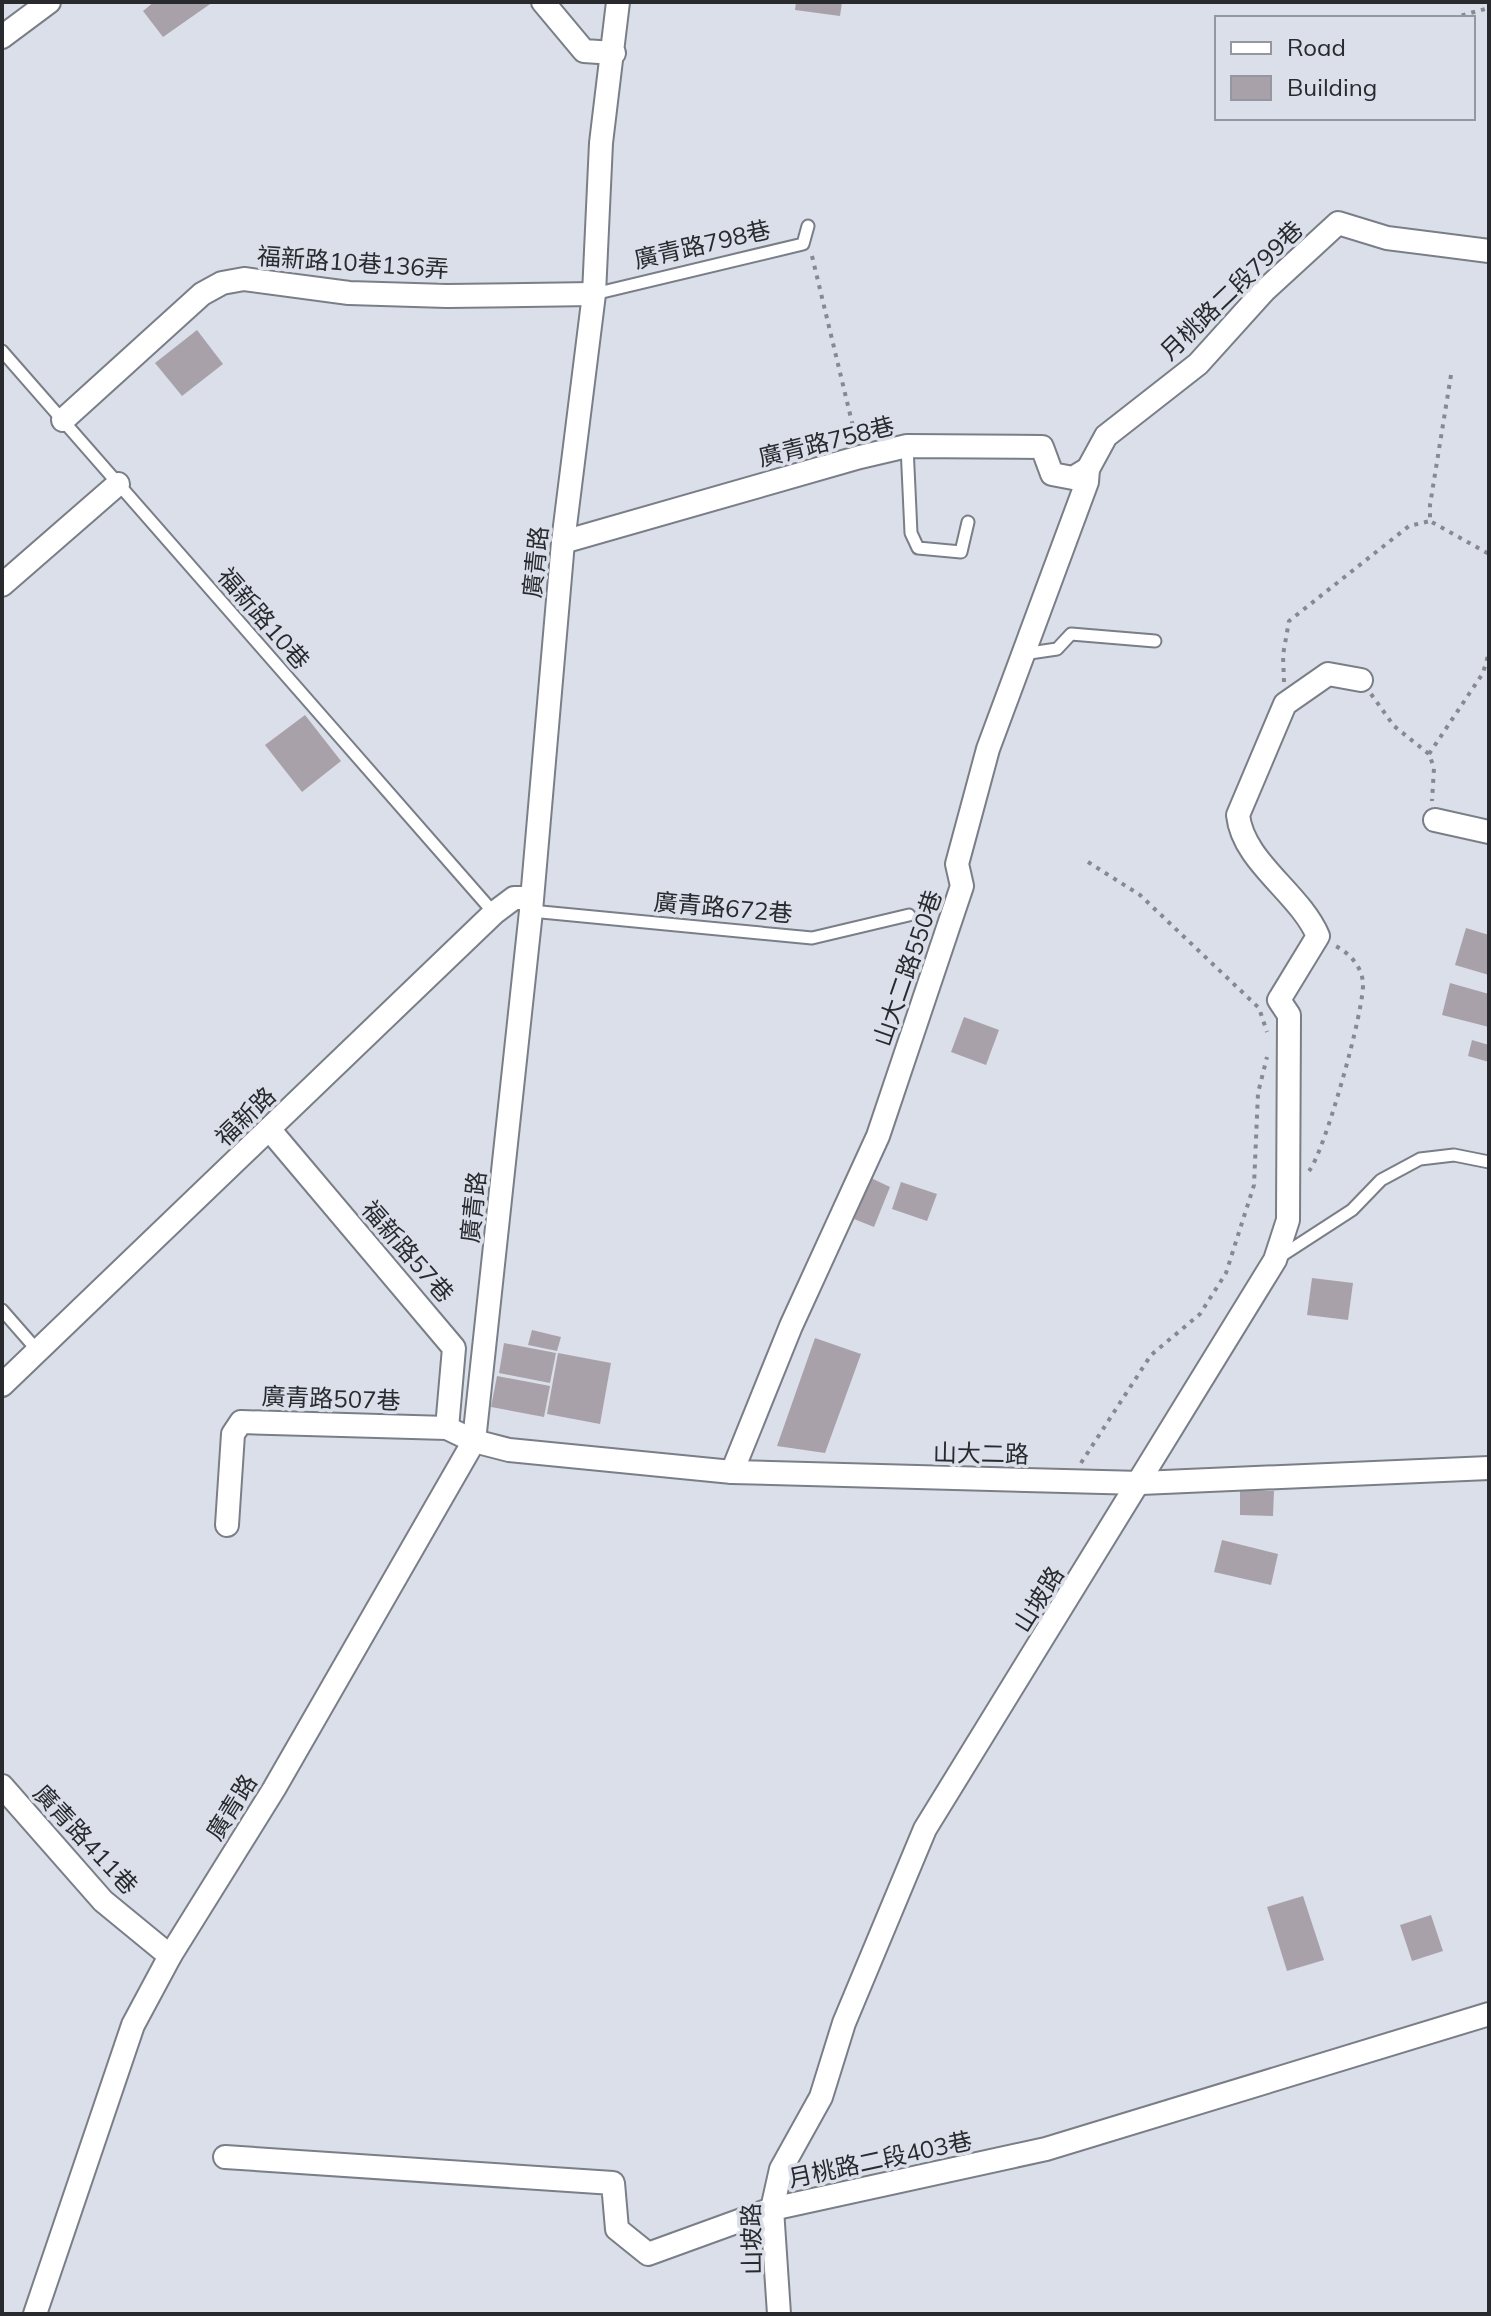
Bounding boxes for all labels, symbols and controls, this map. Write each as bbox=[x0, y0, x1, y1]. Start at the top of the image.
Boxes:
legend bbox=[1215, 16, 1475, 120]
text: Road bbox=[1287, 32, 1346, 62]
text: Building bbox=[1287, 72, 1377, 102]
street label: 廣青路798巷 bbox=[631, 214, 773, 274]
street label: 月桃路二段799巷 bbox=[1153, 214, 1309, 366]
street label: 福新路10巷136弄 bbox=[256, 240, 450, 284]
street label: 廣青路758巷 bbox=[755, 410, 897, 472]
street label: 廣青路 bbox=[516, 525, 554, 599]
street label: 福新路10巷 bbox=[212, 561, 316, 675]
street label: 廣青路672巷 bbox=[652, 886, 794, 928]
street label: 山大二路550巷 bbox=[866, 886, 948, 1050]
street label: 福新路 bbox=[209, 1080, 281, 1152]
street label: 廣青路 bbox=[454, 1170, 492, 1244]
street label: 福新路57巷 bbox=[356, 1194, 460, 1308]
street label: 廣青路507巷 bbox=[261, 1381, 401, 1415]
street label: 山大二路 bbox=[933, 1437, 1029, 1469]
street label: 山坡路 bbox=[1006, 1561, 1070, 1637]
street label: 廣青路 bbox=[199, 1769, 263, 1845]
street label: 廣青路411巷 bbox=[28, 1778, 144, 1900]
street label: 月桃路二段403巷 bbox=[785, 2125, 975, 2193]
street label: 山坡路 bbox=[735, 2203, 767, 2275]

